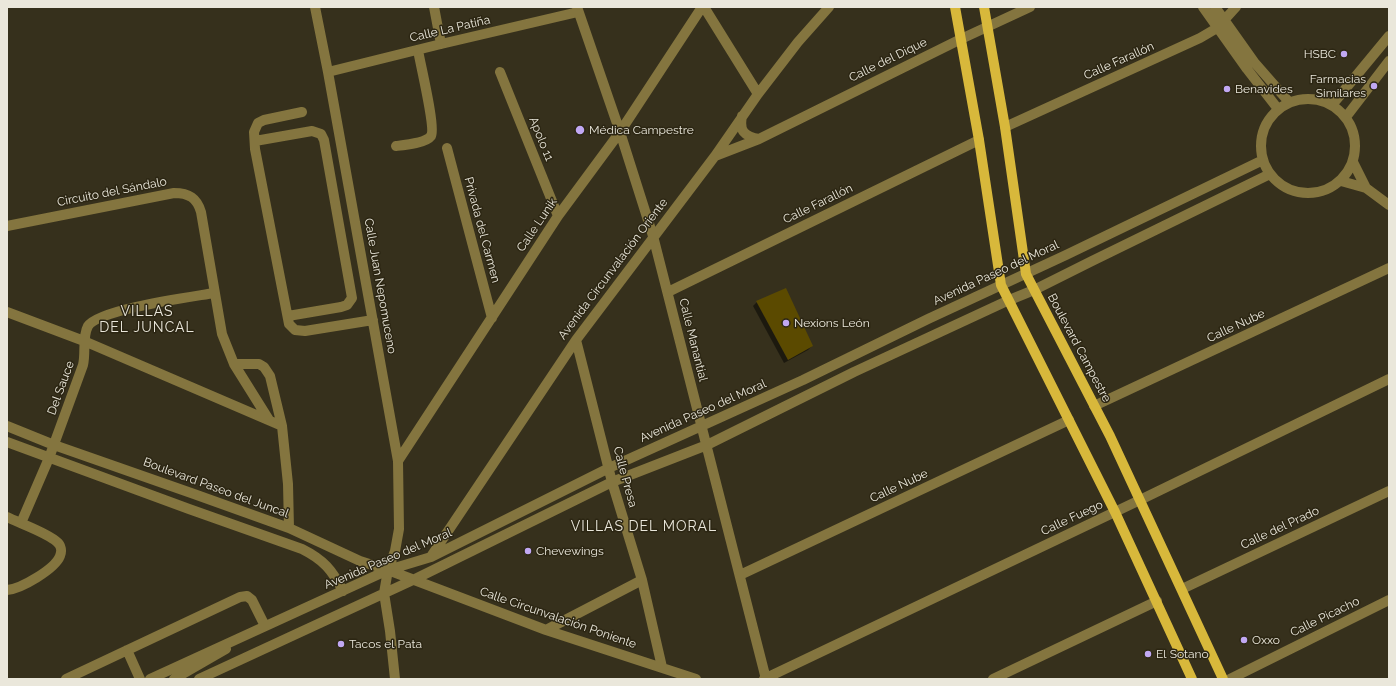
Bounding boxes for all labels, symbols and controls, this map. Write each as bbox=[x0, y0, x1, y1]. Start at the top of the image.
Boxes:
street label: Calle La Patiña bbox=[408, 13, 492, 45]
street label: Calle del Dique bbox=[847, 35, 929, 85]
street label: Calle Farallón bbox=[1082, 39, 1156, 83]
place label: HSBC bbox=[1304, 47, 1336, 61]
marker: HSBC bbox=[1339, 49, 1349, 59]
place label: Farmacias Similares bbox=[1310, 72, 1366, 100]
marker: Farmacias Similares bbox=[1369, 81, 1379, 91]
place label: Benavides bbox=[1235, 82, 1293, 96]
marker: Benavides bbox=[1222, 84, 1232, 94]
street label: Apolo 11 bbox=[526, 115, 556, 163]
place label: Médica Campestre bbox=[589, 123, 694, 137]
marker: Médica Campestre bbox=[574, 124, 586, 136]
street label: Circuito del Sándalo bbox=[56, 174, 168, 210]
street label: Privada del Carmen bbox=[461, 175, 503, 285]
street label: Calle Farallón bbox=[781, 181, 855, 227]
street label: Calle Lunik bbox=[514, 195, 560, 255]
street label: Avenida Circunvalación Oriente bbox=[555, 196, 671, 342]
street label: Calle Juan Nepomuceno bbox=[361, 217, 399, 355]
street label: Avenida Paseo del Moral bbox=[931, 238, 1061, 308]
street label: Boulevard Campestre bbox=[1044, 291, 1114, 405]
street label: Calle Manantial bbox=[676, 297, 710, 383]
district label: VILLAS DEL JUNCAL bbox=[99, 304, 195, 336]
street label: Calle Nube bbox=[1205, 306, 1267, 346]
place label: Nexions León bbox=[794, 316, 870, 330]
marker: Nexions León bbox=[781, 318, 791, 328]
street label: Del Sauce bbox=[45, 359, 77, 417]
street label: Avenida Paseo del Moral bbox=[638, 377, 768, 445]
street label: Calle Presa bbox=[610, 445, 640, 509]
street label: Boulevard Paseo del Juncal bbox=[141, 455, 291, 521]
street label: Calle Nube bbox=[868, 466, 930, 506]
street label: Calle Fuego bbox=[1039, 497, 1105, 539]
street label: Calle del Prado bbox=[1238, 504, 1322, 552]
district label: VILLAS DEL MORAL bbox=[571, 519, 717, 535]
street label: Avenida Paseo del Moral bbox=[322, 526, 454, 592]
place label: Chevewings bbox=[536, 544, 604, 558]
marker: Chevewings bbox=[523, 546, 533, 556]
street label: Calle Circunvalación Poniente bbox=[478, 584, 638, 652]
street label: Calle Picacho bbox=[1288, 594, 1362, 640]
place label: Oxxo bbox=[1252, 633, 1280, 647]
marker: Oxxo bbox=[1239, 635, 1249, 645]
place label: Tacos el Pata bbox=[349, 637, 422, 651]
marker: Tacos el Pata bbox=[336, 639, 346, 649]
place label: El Sotano bbox=[1156, 647, 1209, 661]
marker: El Sotano bbox=[1143, 649, 1153, 659]

